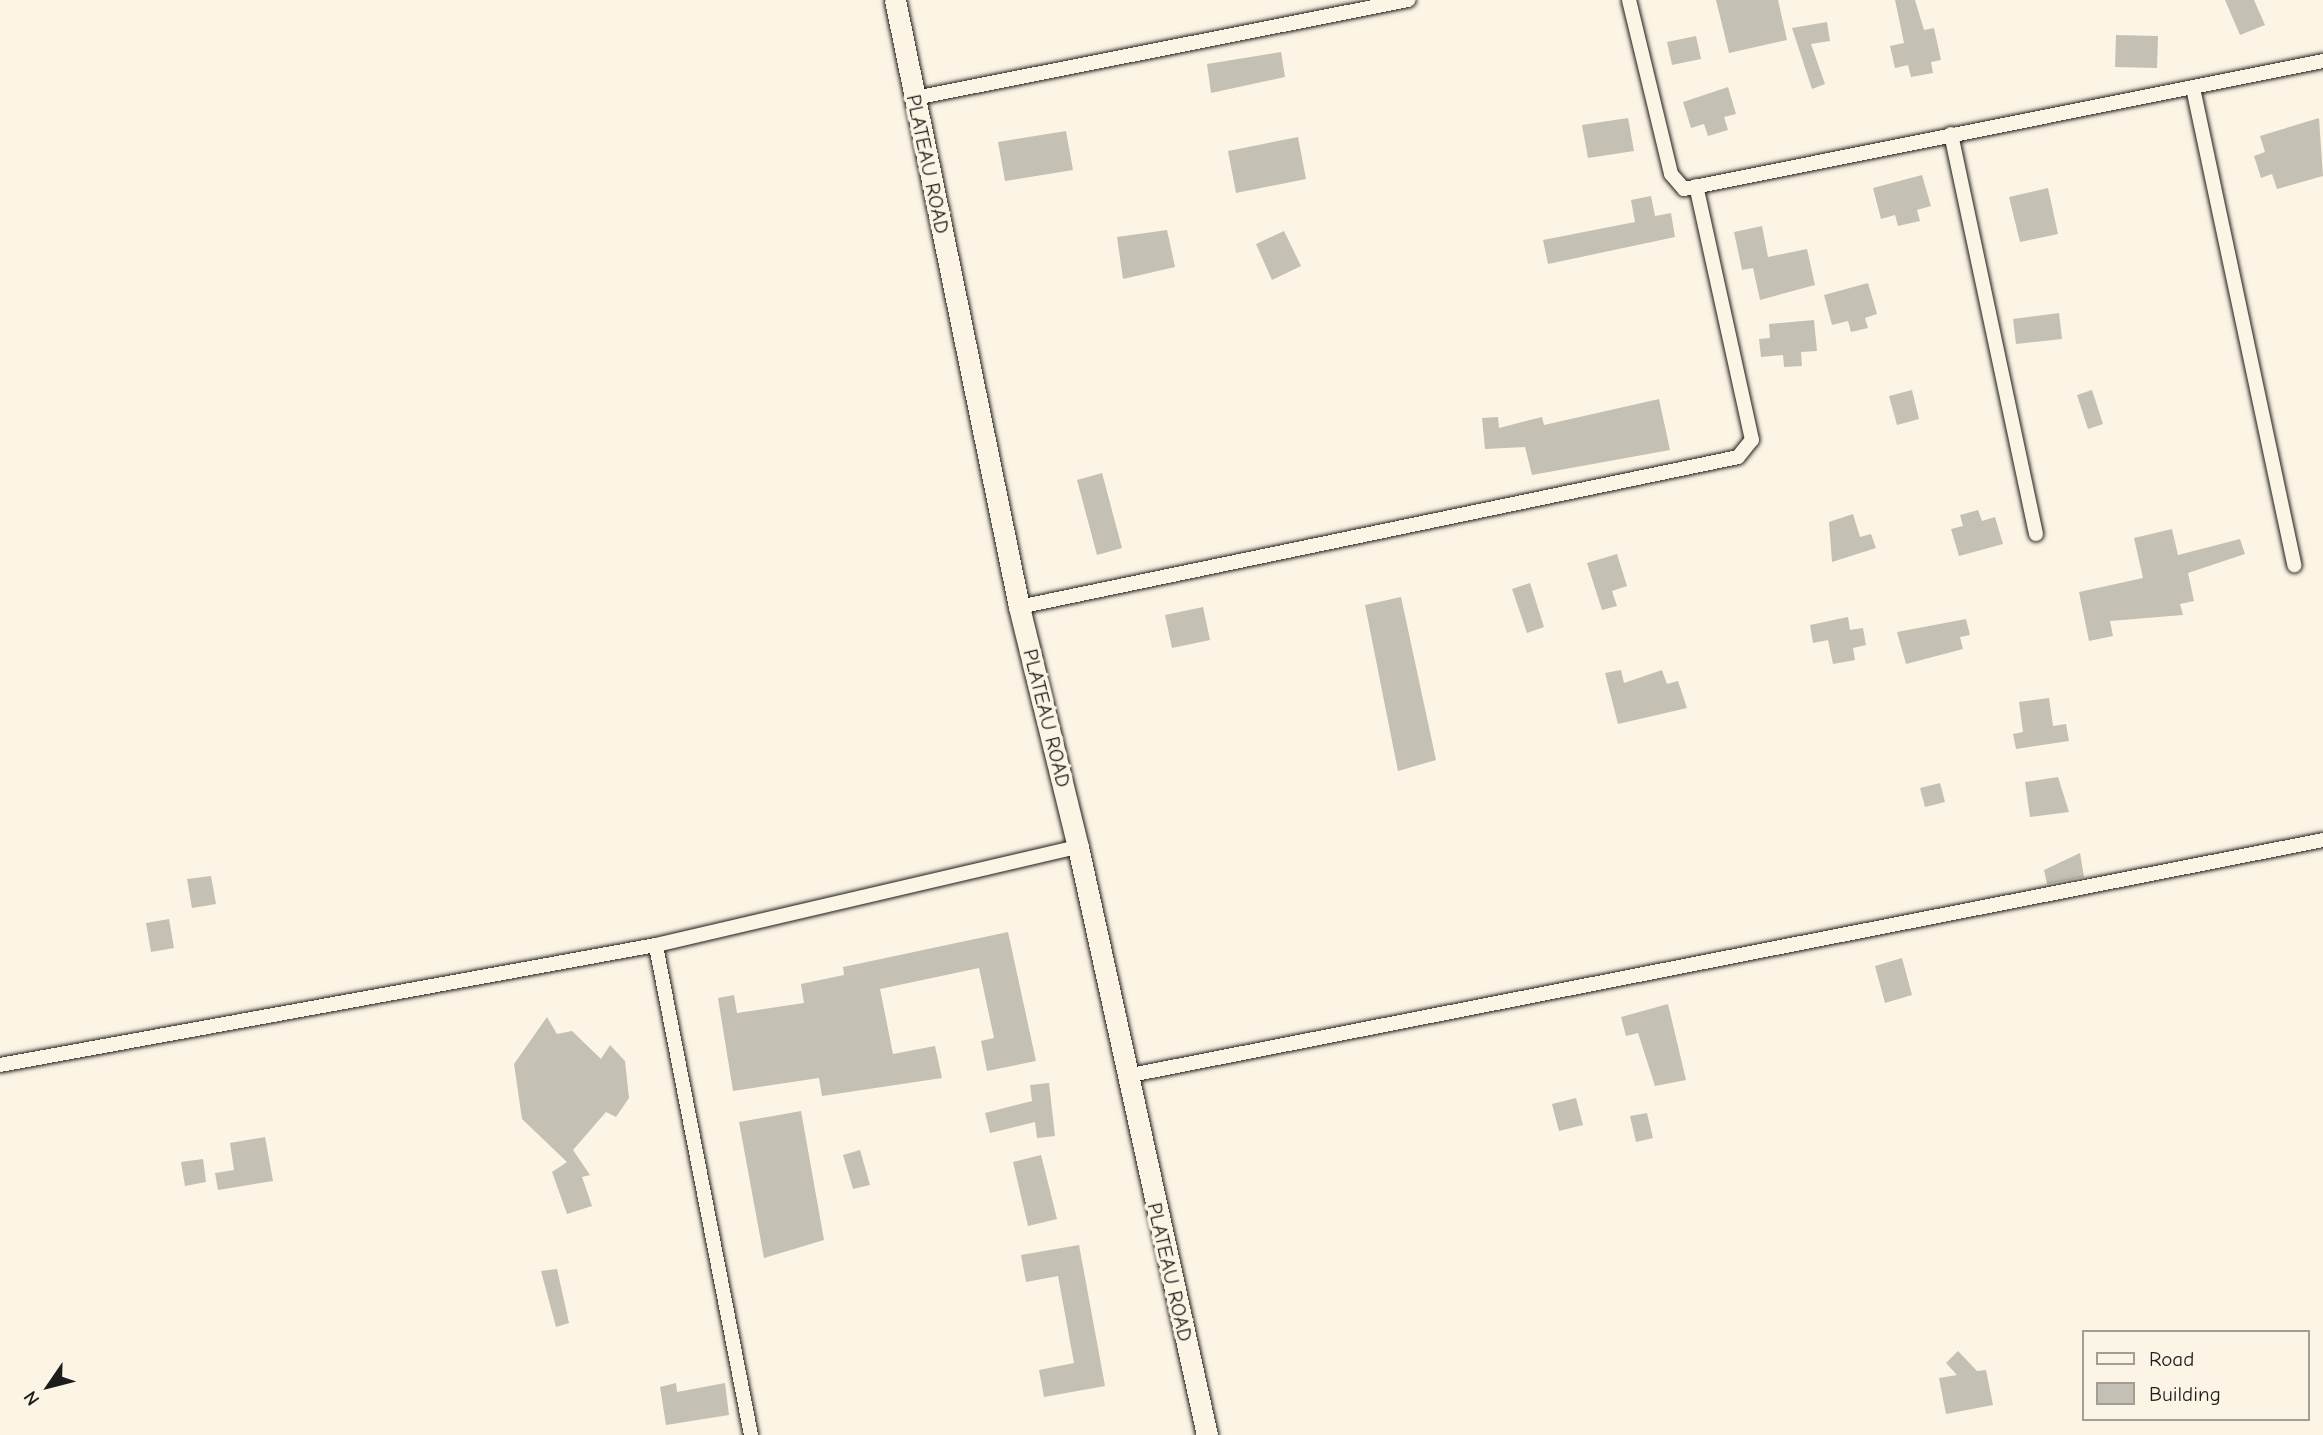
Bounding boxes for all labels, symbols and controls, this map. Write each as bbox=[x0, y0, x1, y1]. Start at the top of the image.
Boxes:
street label: PLATEAU ROAD bbox=[901, 92, 955, 236]
street label: PLATEAU ROAD bbox=[1018, 646, 1076, 790]
street label: PLATEAU ROAD bbox=[1142, 1200, 1198, 1344]
legend bbox=[2082, 1330, 2309, 1421]
text: Road bbox=[2149, 1347, 2194, 1371]
north arrow bbox=[14, 1351, 84, 1421]
text: Building bbox=[2149, 1382, 2221, 1406]
text: N bbox=[19, 1387, 44, 1409]

